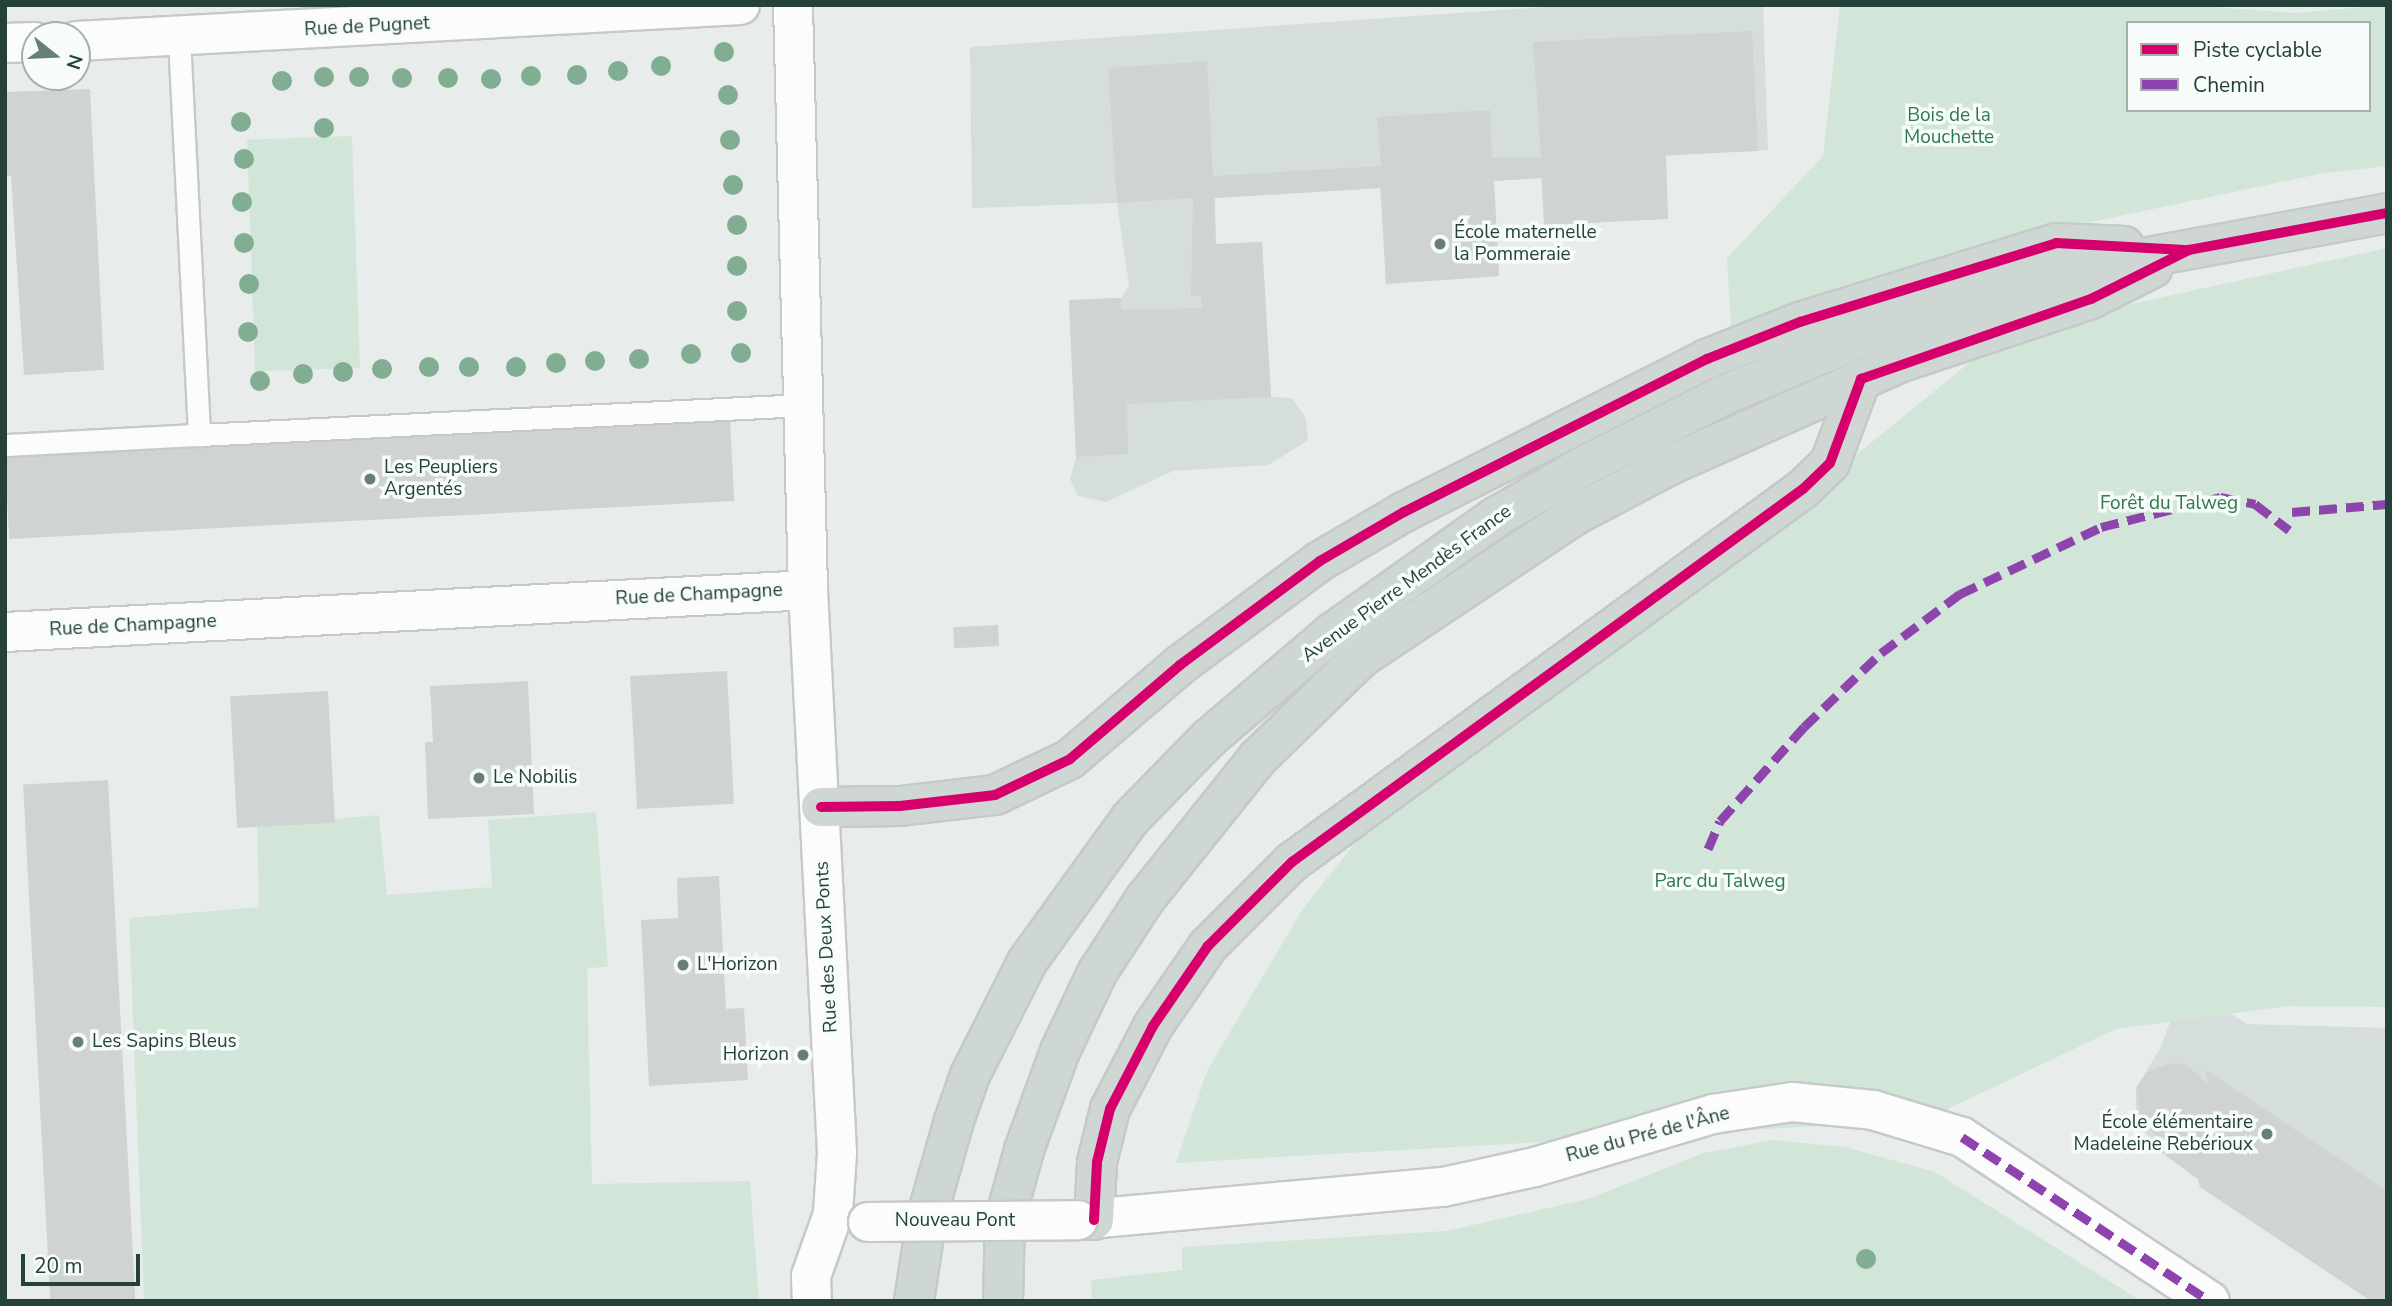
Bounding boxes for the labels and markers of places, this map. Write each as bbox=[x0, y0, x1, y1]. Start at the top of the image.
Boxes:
place label: École maternelle la Pommeraie bbox=[1454, 222, 1597, 266]
marker: École maternelle la Pommeraie bbox=[1432, 236, 1448, 252]
place label: Les Peupliers Argentés bbox=[384, 457, 498, 501]
marker: Les Peupliers Argentés bbox=[362, 471, 378, 487]
place label: Le Nobilis bbox=[493, 767, 577, 789]
marker: Le Nobilis bbox=[471, 770, 487, 786]
place label: L'Horizon bbox=[697, 954, 778, 976]
marker: L'Horizon bbox=[675, 957, 691, 973]
place label: Les Sapins Bleus bbox=[92, 1031, 237, 1053]
marker: Les Sapins Bleus bbox=[70, 1034, 86, 1050]
place label: Horizon bbox=[723, 1044, 789, 1066]
marker: Horizon bbox=[795, 1047, 811, 1063]
place label: École élémentaire Madeleine Rebérioux bbox=[2073, 1112, 2253, 1156]
marker: École élémentaire Madeleine Rebérioux bbox=[2259, 1126, 2275, 1142]

